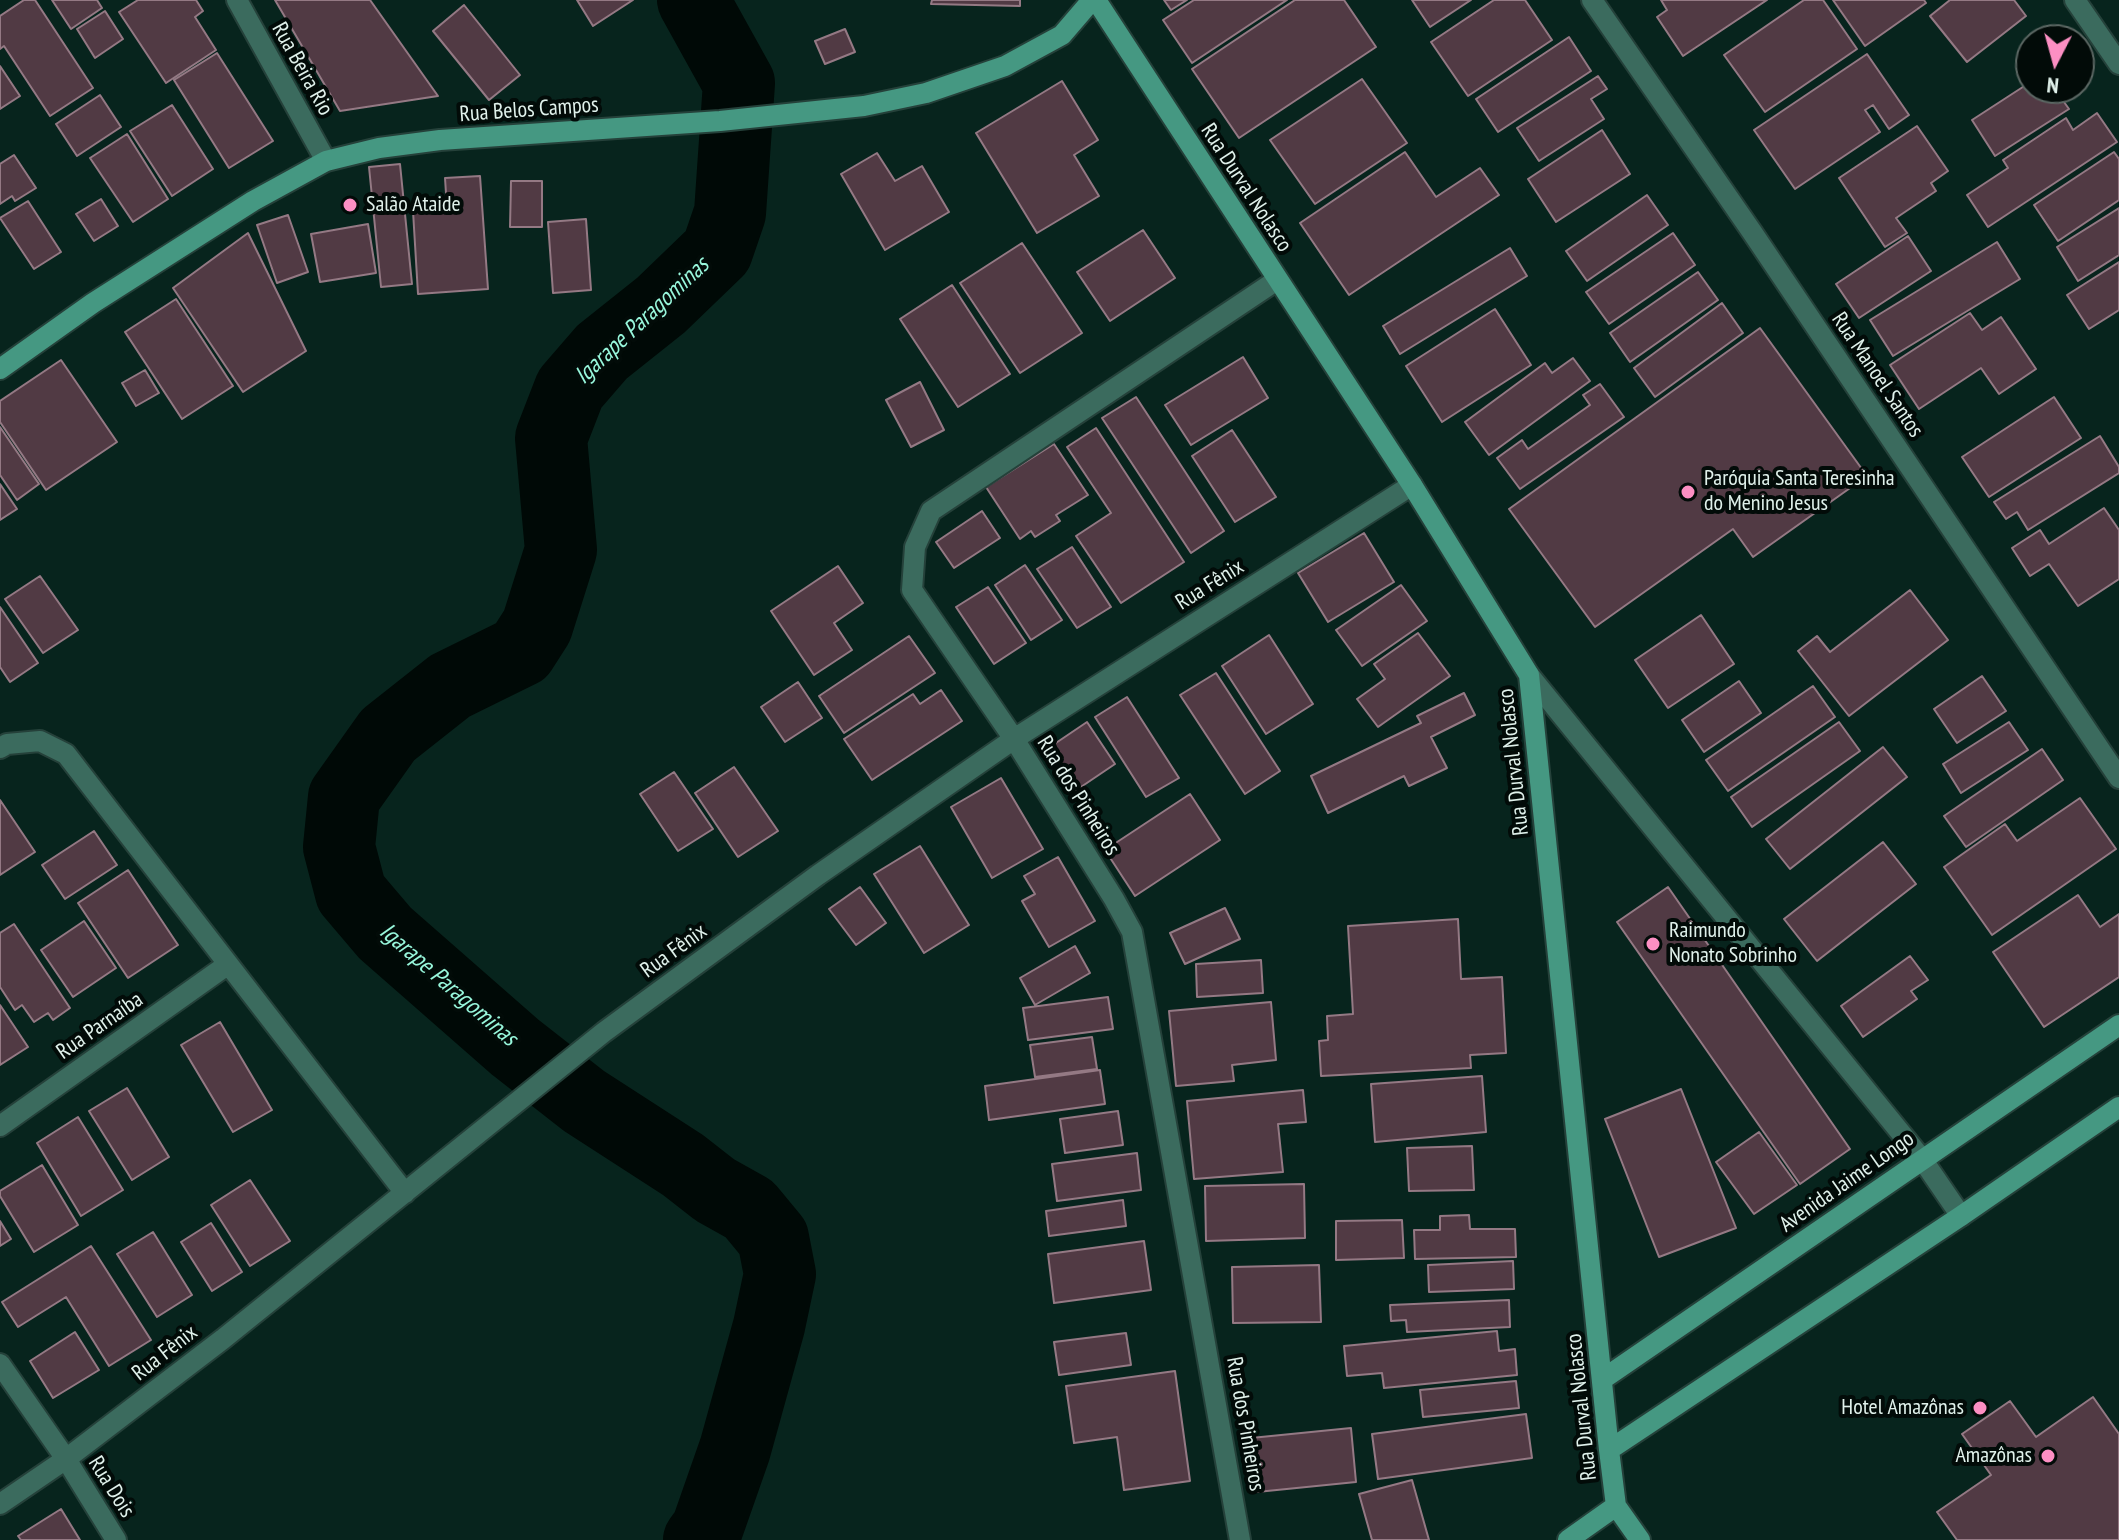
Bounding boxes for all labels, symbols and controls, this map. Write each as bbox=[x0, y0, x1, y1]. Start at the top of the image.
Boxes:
street label: Rua Beira Rio bbox=[266, 18, 338, 120]
north arrow bbox=[2015, 24, 2095, 104]
text: N bbox=[2045, 71, 2060, 100]
street label: Rua Belos Campos bbox=[459, 92, 599, 128]
street label: Rua Durval Nolasco bbox=[1195, 119, 1297, 257]
place label: Salão Ataide bbox=[366, 192, 461, 218]
marker: Salão Ataide bbox=[341, 196, 359, 214]
water label: Igarape Paragominas bbox=[569, 251, 715, 391]
street label: Rua Manoel Santos bbox=[1825, 307, 1929, 443]
place label: Paróquia Santa Teresinha do Menino Jesus bbox=[1704, 466, 1894, 518]
marker: Paróquia Santa Teresinha do Menino Jesus bbox=[1679, 483, 1697, 501]
street label: Rua Fênix bbox=[1171, 554, 1249, 616]
street label: Rua Durval Nolasco bbox=[1493, 687, 1535, 837]
street label: Rua dos Pinheiros bbox=[1031, 732, 1125, 860]
water label: Igarape Paragominas bbox=[373, 917, 523, 1053]
street label: Rua Fênix bbox=[636, 918, 712, 984]
place label: Raimundo Nonato Sobrinho bbox=[1669, 918, 1797, 970]
marker: Raimundo Nonato Sobrinho bbox=[1644, 935, 1662, 953]
street label: Rua Parnaíba bbox=[52, 987, 148, 1065]
street label: Avenida Jaime Longo bbox=[1775, 1126, 1919, 1238]
street label: Rua Fênix bbox=[127, 1319, 203, 1387]
street label: Rua Durval Nolasco bbox=[1561, 1332, 1603, 1482]
street label: Rua dos Pinheiros bbox=[1220, 1355, 1270, 1493]
place label: Hotel Amazônas bbox=[1841, 1395, 1964, 1421]
marker: Hotel Amazônas bbox=[1971, 1399, 1989, 1417]
place label: Amazônas bbox=[1955, 1443, 2032, 1469]
marker: Amazônas bbox=[2039, 1447, 2057, 1465]
street label: Rua Dois bbox=[82, 1452, 140, 1522]

